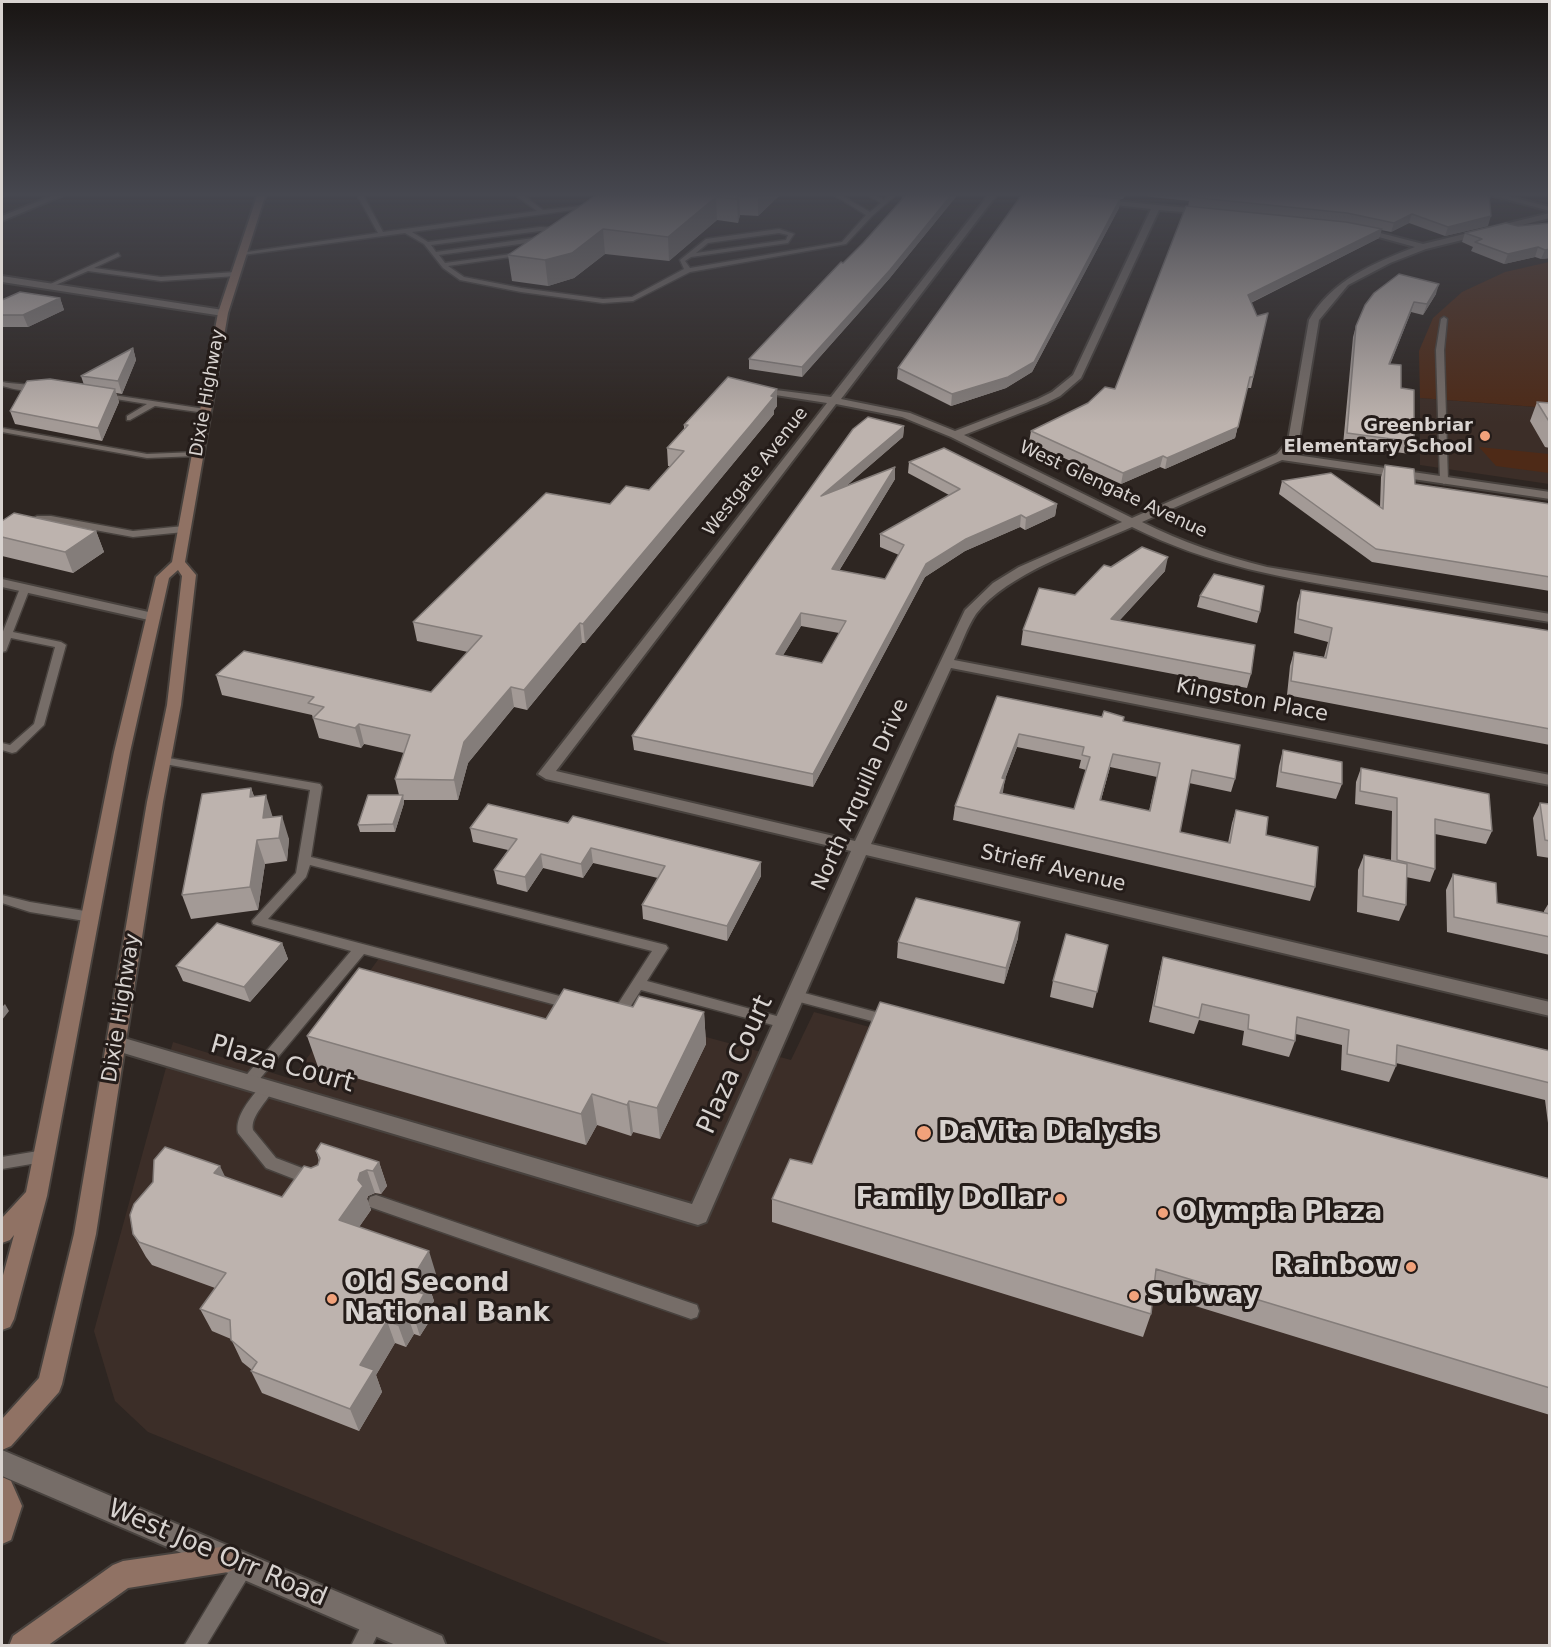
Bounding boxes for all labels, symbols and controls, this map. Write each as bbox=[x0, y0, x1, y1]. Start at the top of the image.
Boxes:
street label: Dixie Highway bbox=[186, 328, 230, 458]
street label: Westgate Avenue bbox=[699, 403, 813, 541]
place label: Greenbriar Elementary School bbox=[1284, 415, 1473, 458]
marker: Greenbriar Elementary School bbox=[1478, 429, 1492, 443]
street label: West Glengate Avenue bbox=[1016, 437, 1210, 543]
street label: Kingston Place bbox=[1174, 674, 1330, 728]
street label: North Arquilla Drive bbox=[807, 695, 915, 895]
street label: Strieff Avenue bbox=[978, 840, 1128, 898]
street label: Dixie Highway bbox=[98, 932, 146, 1084]
street label: Plaza Court bbox=[692, 991, 780, 1139]
street label: Plaza Court bbox=[207, 1030, 357, 1100]
place label: DaVita Dialysis bbox=[938, 1117, 1158, 1149]
marker: DaVita Dialysis bbox=[915, 1124, 933, 1142]
place label: Family Dollar bbox=[856, 1183, 1048, 1215]
marker: Family Dollar bbox=[1053, 1192, 1067, 1206]
place label: Olympia Plaza bbox=[1175, 1197, 1382, 1229]
marker: Olympia Plaza bbox=[1156, 1206, 1170, 1220]
place label: Rainbow bbox=[1274, 1251, 1399, 1283]
marker: Rainbow bbox=[1404, 1260, 1418, 1274]
place label: Old Second National Bank bbox=[344, 1268, 550, 1330]
place label: Subway bbox=[1146, 1280, 1260, 1312]
marker: Subway bbox=[1127, 1289, 1141, 1303]
marker: Old Second National Bank bbox=[325, 1292, 339, 1306]
street label: West Joe Orr Road bbox=[103, 1494, 331, 1614]

